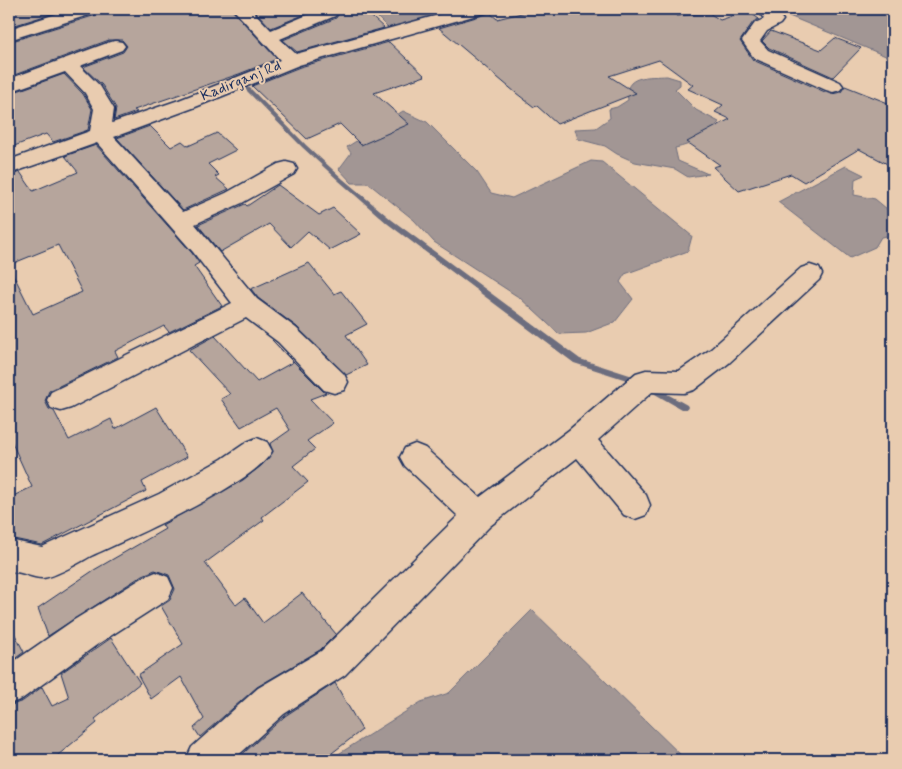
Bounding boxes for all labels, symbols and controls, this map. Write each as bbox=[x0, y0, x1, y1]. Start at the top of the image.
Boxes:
street label: Kadirganj Rd bbox=[198, 56, 284, 106]

